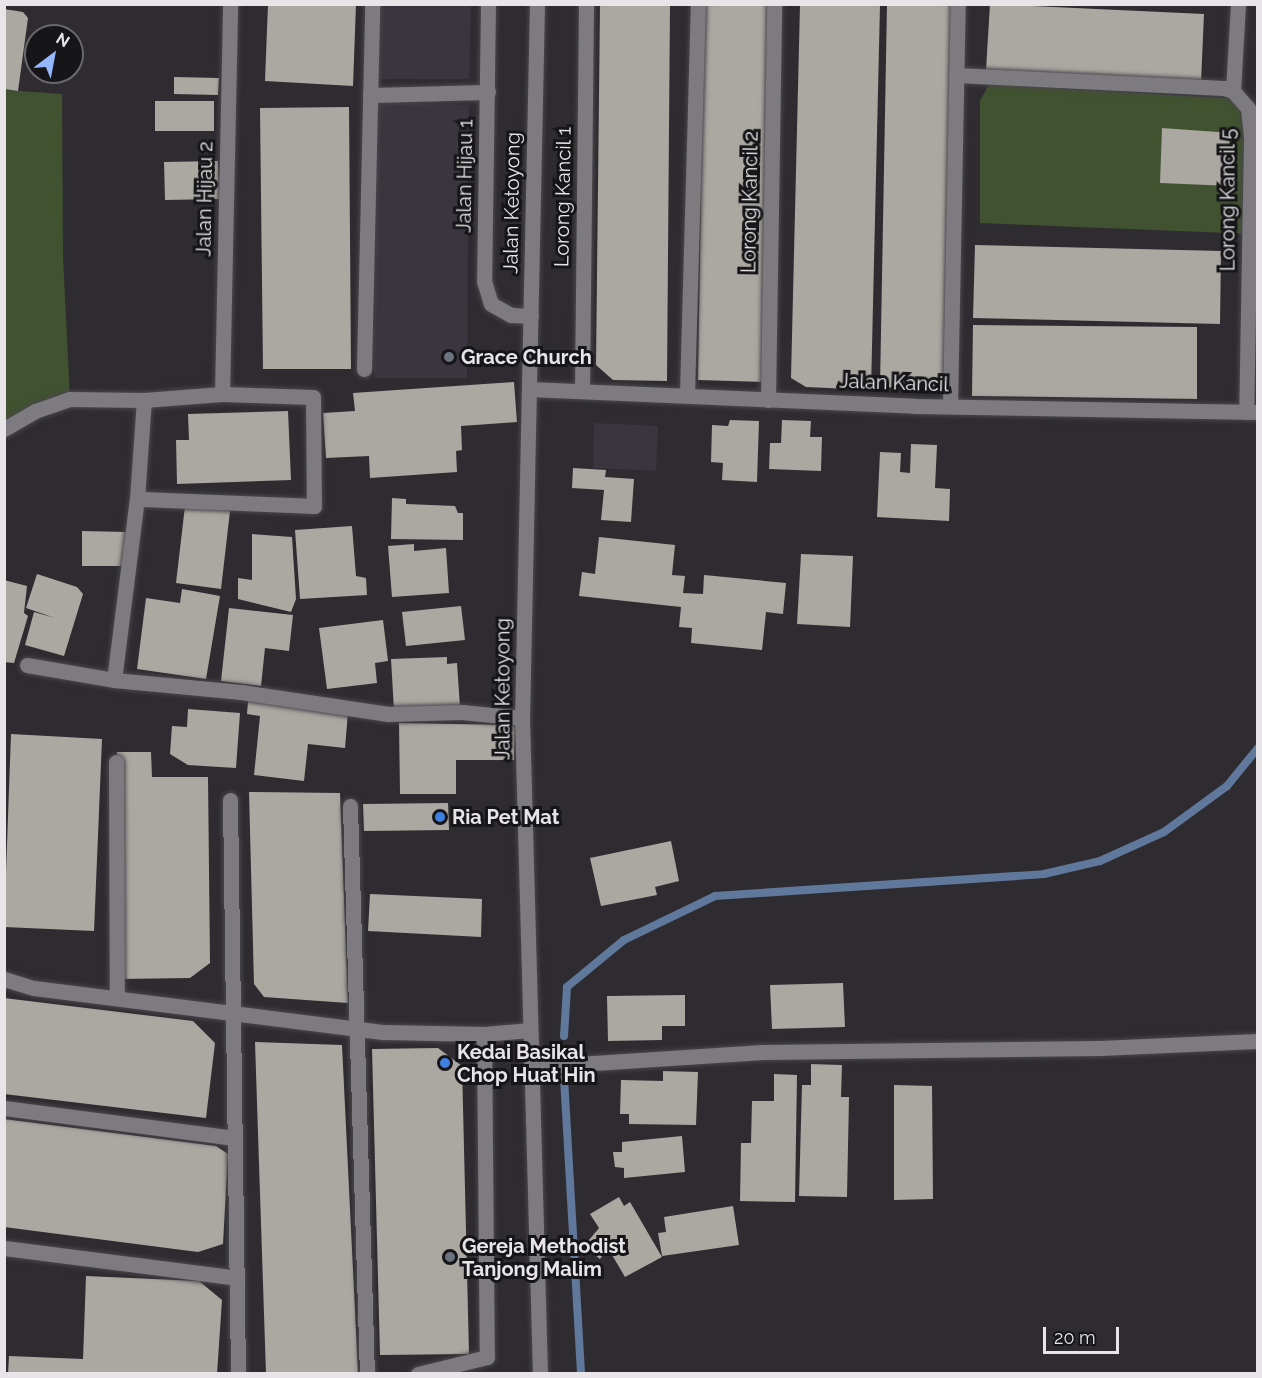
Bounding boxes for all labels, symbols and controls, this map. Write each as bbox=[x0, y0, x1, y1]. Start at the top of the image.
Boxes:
north arrow bbox=[24, 24, 84, 84]
text: N bbox=[53, 29, 73, 51]
street label: Jalan Hijau 1 bbox=[452, 119, 478, 233]
street label: Lorong Kancil 1 bbox=[550, 126, 576, 268]
street label: Lorong Kancil 5 bbox=[1216, 128, 1240, 272]
street label: Lorong Kancil 2 bbox=[737, 130, 763, 274]
street label: Jalan Ketoyong bbox=[499, 132, 525, 274]
street label: Jalan Hijau 2 bbox=[192, 141, 218, 257]
place label: Grace Church bbox=[461, 345, 592, 369]
marker: Grace Church bbox=[442, 350, 456, 364]
street label: Jalan Kancil bbox=[839, 369, 949, 397]
street label: Jalan Ketoyong bbox=[491, 618, 515, 760]
place label: Ria Pet Mat bbox=[452, 805, 559, 829]
marker: Ria Pet Mat bbox=[433, 810, 447, 824]
place label: Kedai Basikal Chop Huat Hin bbox=[457, 1040, 596, 1087]
marker: Kedai Basikal Chop Huat Hin bbox=[438, 1056, 452, 1070]
place label: Gereja Methodist Tanjong Malim bbox=[462, 1234, 626, 1281]
marker: Gereja Methodist Tanjong Malim bbox=[443, 1250, 457, 1264]
scale bar bbox=[1046, 1315, 1122, 1353]
text: 20 m bbox=[1054, 1327, 1096, 1348]

